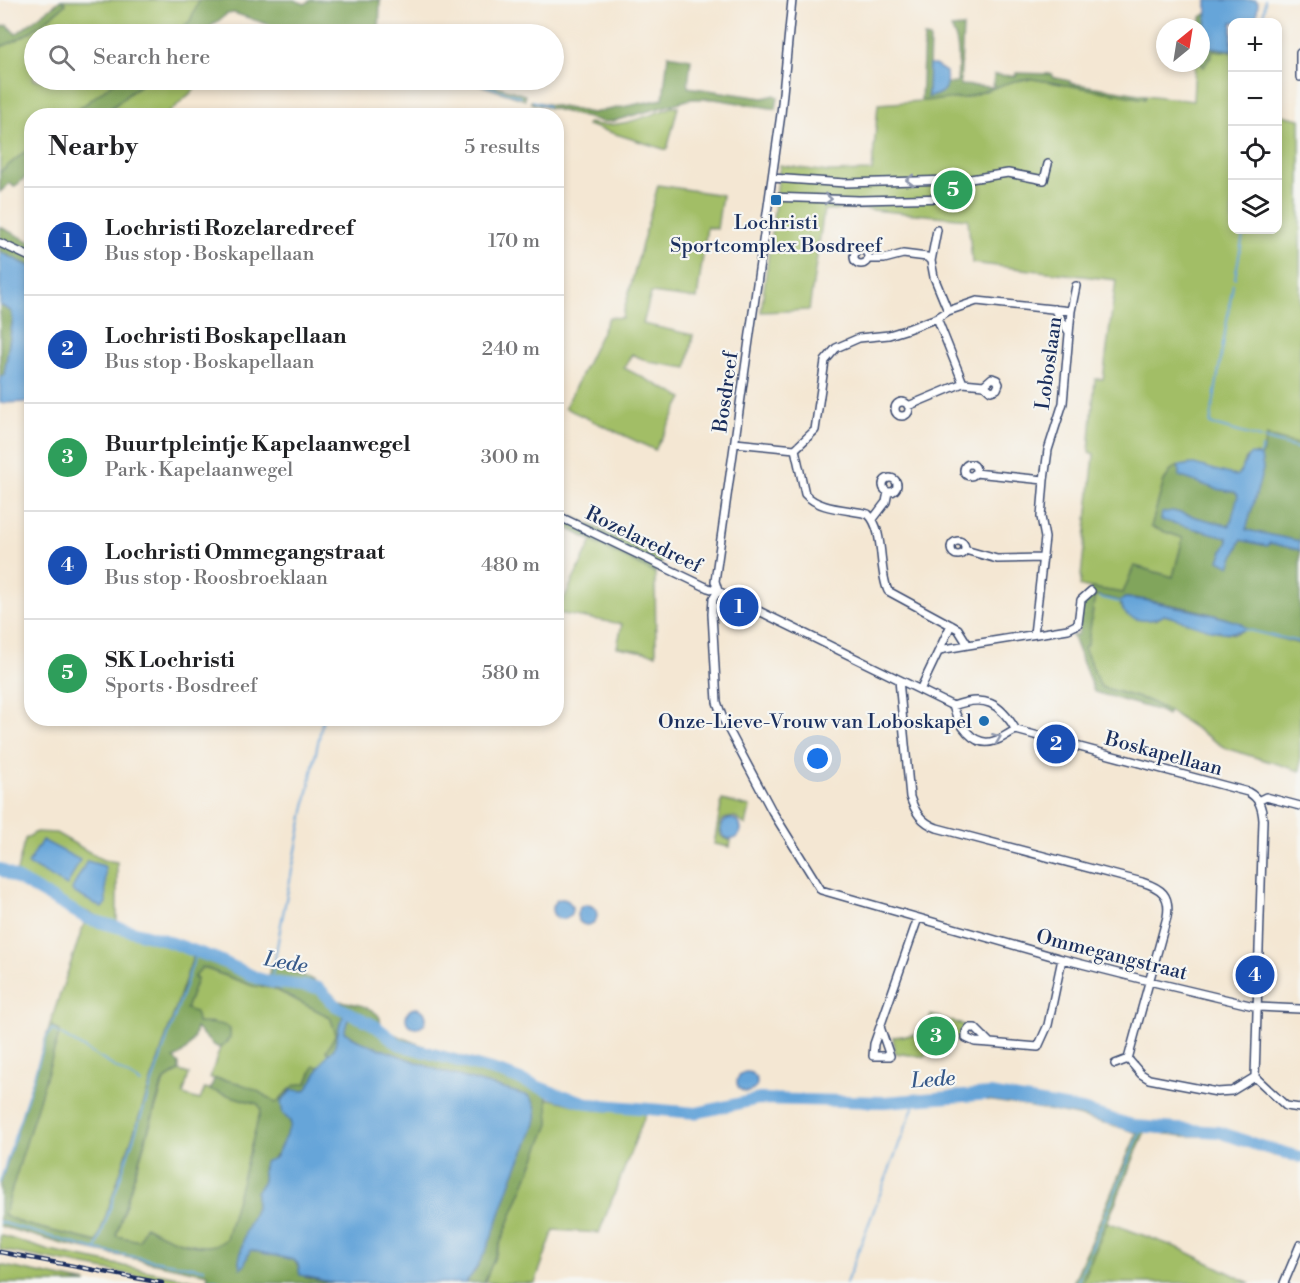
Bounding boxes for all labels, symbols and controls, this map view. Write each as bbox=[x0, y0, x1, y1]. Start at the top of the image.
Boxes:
north arrow bbox=[1156, 18, 1210, 72]
map controls bbox=[1228, 18, 1282, 234]
button: + bbox=[1228, 18, 1282, 72]
search box bbox=[24, 24, 564, 90]
icon: search bbox=[45, 41, 78, 74]
text: Search here bbox=[93, 44, 210, 71]
button: − bbox=[1228, 72, 1282, 126]
button: locate bbox=[1228, 126, 1282, 180]
text: Nearby bbox=[48, 131, 138, 163]
text: 5 results bbox=[464, 135, 540, 160]
pin: 5 bbox=[934, 168, 972, 213]
one-way arrow bbox=[906, 174, 915, 186]
button: layers bbox=[1228, 180, 1282, 234]
marker: Lochristi Sportcomplex Bosdreef bbox=[769, 193, 783, 207]
one-way arrow bbox=[824, 193, 833, 206]
place label: Lochristi Sportcomplex Bosdreef bbox=[670, 211, 883, 259]
text: Lochristi Rozelaredreef bbox=[105, 215, 354, 242]
text: 1 bbox=[63, 229, 72, 254]
text: 170 m bbox=[488, 229, 540, 254]
text: Bus stop · Boskapellaan bbox=[105, 242, 314, 267]
street label: Loboslaan bbox=[1031, 315, 1068, 411]
text: Lochristi Boskapellaan bbox=[105, 323, 347, 350]
text: 2 bbox=[61, 337, 74, 362]
text: 240 m bbox=[482, 337, 540, 362]
street label: Bosdreef bbox=[708, 349, 745, 435]
text: Bus stop · Boskapellaan bbox=[105, 350, 314, 375]
text: Buurtpleintje Kapelaanwegel bbox=[105, 431, 411, 458]
text: 3 bbox=[61, 445, 74, 470]
text: 300 m bbox=[481, 445, 540, 470]
text: Park · Kapelaanwegel bbox=[105, 458, 293, 483]
street label: Rozelaredreef bbox=[581, 501, 706, 580]
text: Lochristi Ommegangstraat bbox=[105, 539, 385, 566]
text: 4 bbox=[61, 553, 74, 578]
text: 480 m bbox=[481, 553, 540, 578]
text: Bus stop · Roosbroeklaan bbox=[105, 566, 328, 591]
pin: 1 bbox=[720, 584, 758, 630]
text: SK Lochristi bbox=[105, 647, 235, 674]
text: 5 bbox=[61, 661, 74, 686]
text: 580 m bbox=[482, 661, 540, 686]
text: Sports · Bosdreef bbox=[105, 674, 257, 699]
place label: Onze-Lieve-Vrouw van Loboskapel bbox=[658, 710, 972, 735]
marker: Onze-Lieve-Vrouw van Loboskapel bbox=[977, 714, 991, 728]
pin: 2 bbox=[1036, 722, 1076, 766]
street label: Boskapellaan bbox=[1101, 726, 1225, 782]
one-way arrow bbox=[990, 733, 1001, 745]
your location bbox=[803, 744, 832, 773]
street label: Ommegangstraat bbox=[1033, 925, 1190, 986]
water label: Lede bbox=[261, 946, 310, 980]
pin: 4 bbox=[1236, 952, 1274, 998]
pin: 3 bbox=[916, 1014, 956, 1058]
water label: Lede bbox=[909, 1065, 956, 1095]

